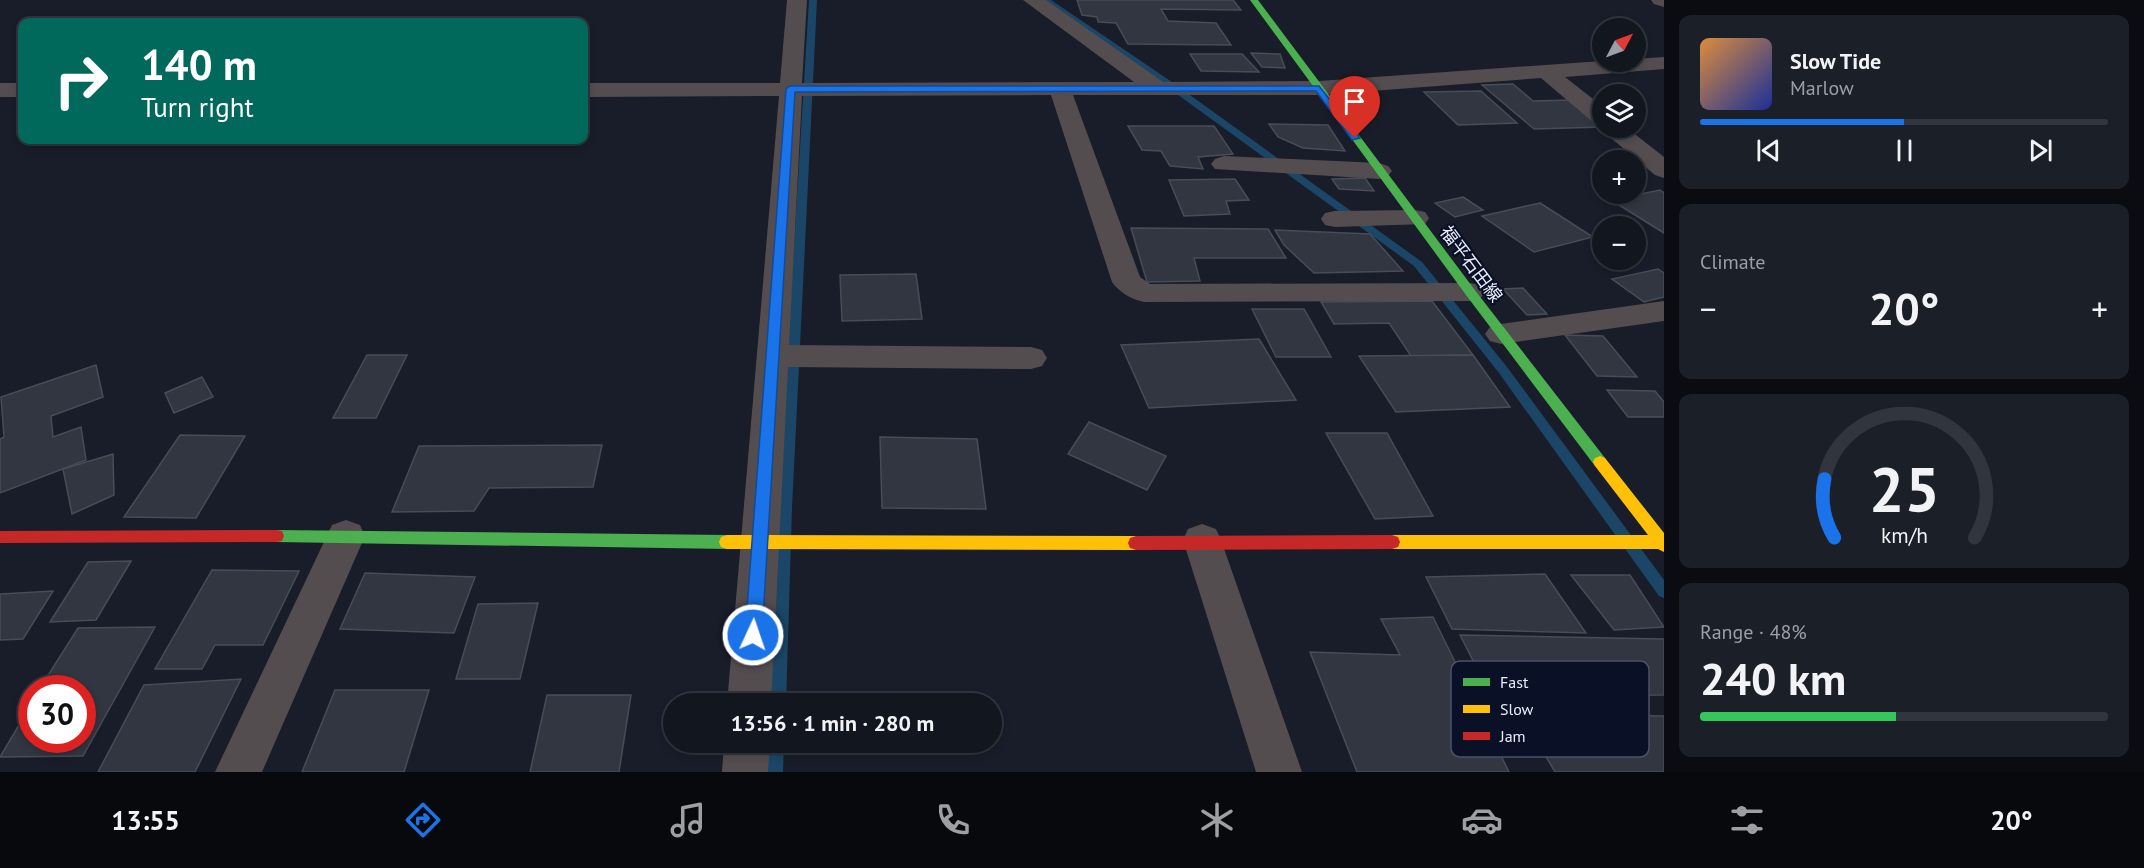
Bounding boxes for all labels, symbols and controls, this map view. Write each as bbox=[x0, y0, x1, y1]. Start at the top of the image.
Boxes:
north arrow bbox=[1592, 18, 1646, 72]
map controls bbox=[1592, 18, 1646, 270]
text: 140 m bbox=[141, 37, 257, 92]
icon: right bbox=[42, 42, 120, 120]
text: Slow Tide bbox=[1790, 47, 1881, 75]
text: Marlow bbox=[1790, 75, 1854, 101]
pin bbox=[1329, 76, 1380, 138]
button: layers bbox=[1592, 84, 1646, 138]
icon: arrive bbox=[1338, 85, 1371, 118]
text: Turn right bbox=[141, 90, 254, 124]
icon: previous bbox=[1752, 134, 1785, 167]
icon: pause bbox=[1888, 134, 1921, 167]
icon: next bbox=[2024, 134, 2057, 167]
button: + bbox=[1592, 150, 1646, 204]
button: − bbox=[1592, 216, 1646, 270]
street label: 福平石田線 bbox=[1435, 221, 1508, 307]
text: Climate bbox=[1700, 249, 1766, 275]
text: 20° bbox=[1869, 279, 1939, 337]
text: − bbox=[1700, 287, 1717, 330]
text: + bbox=[2091, 287, 2108, 330]
text: 25 bbox=[1869, 448, 1939, 529]
text: km/h bbox=[1880, 521, 1927, 549]
position arrow bbox=[721, 603, 785, 667]
text: Range · 48% bbox=[1700, 619, 1807, 645]
text: 240 km bbox=[1700, 649, 1846, 707]
legend bbox=[1451, 661, 1649, 757]
text: Fast bbox=[1500, 672, 1529, 692]
speed limit sign: 30 bbox=[18, 675, 96, 753]
text: Slow bbox=[1500, 699, 1534, 719]
text: 13:56 · 1 min · 280 m bbox=[731, 709, 934, 737]
text: Jam bbox=[1499, 726, 1526, 746]
icon: directions bbox=[402, 799, 444, 841]
icon: music bbox=[667, 799, 709, 841]
icon: phone bbox=[932, 799, 974, 841]
icon: climate bbox=[1196, 799, 1238, 841]
icon: car bbox=[1461, 799, 1503, 841]
icon: filters bbox=[1726, 799, 1768, 841]
text: 13:55 bbox=[111, 803, 180, 837]
text: 20° bbox=[1990, 803, 2033, 837]

